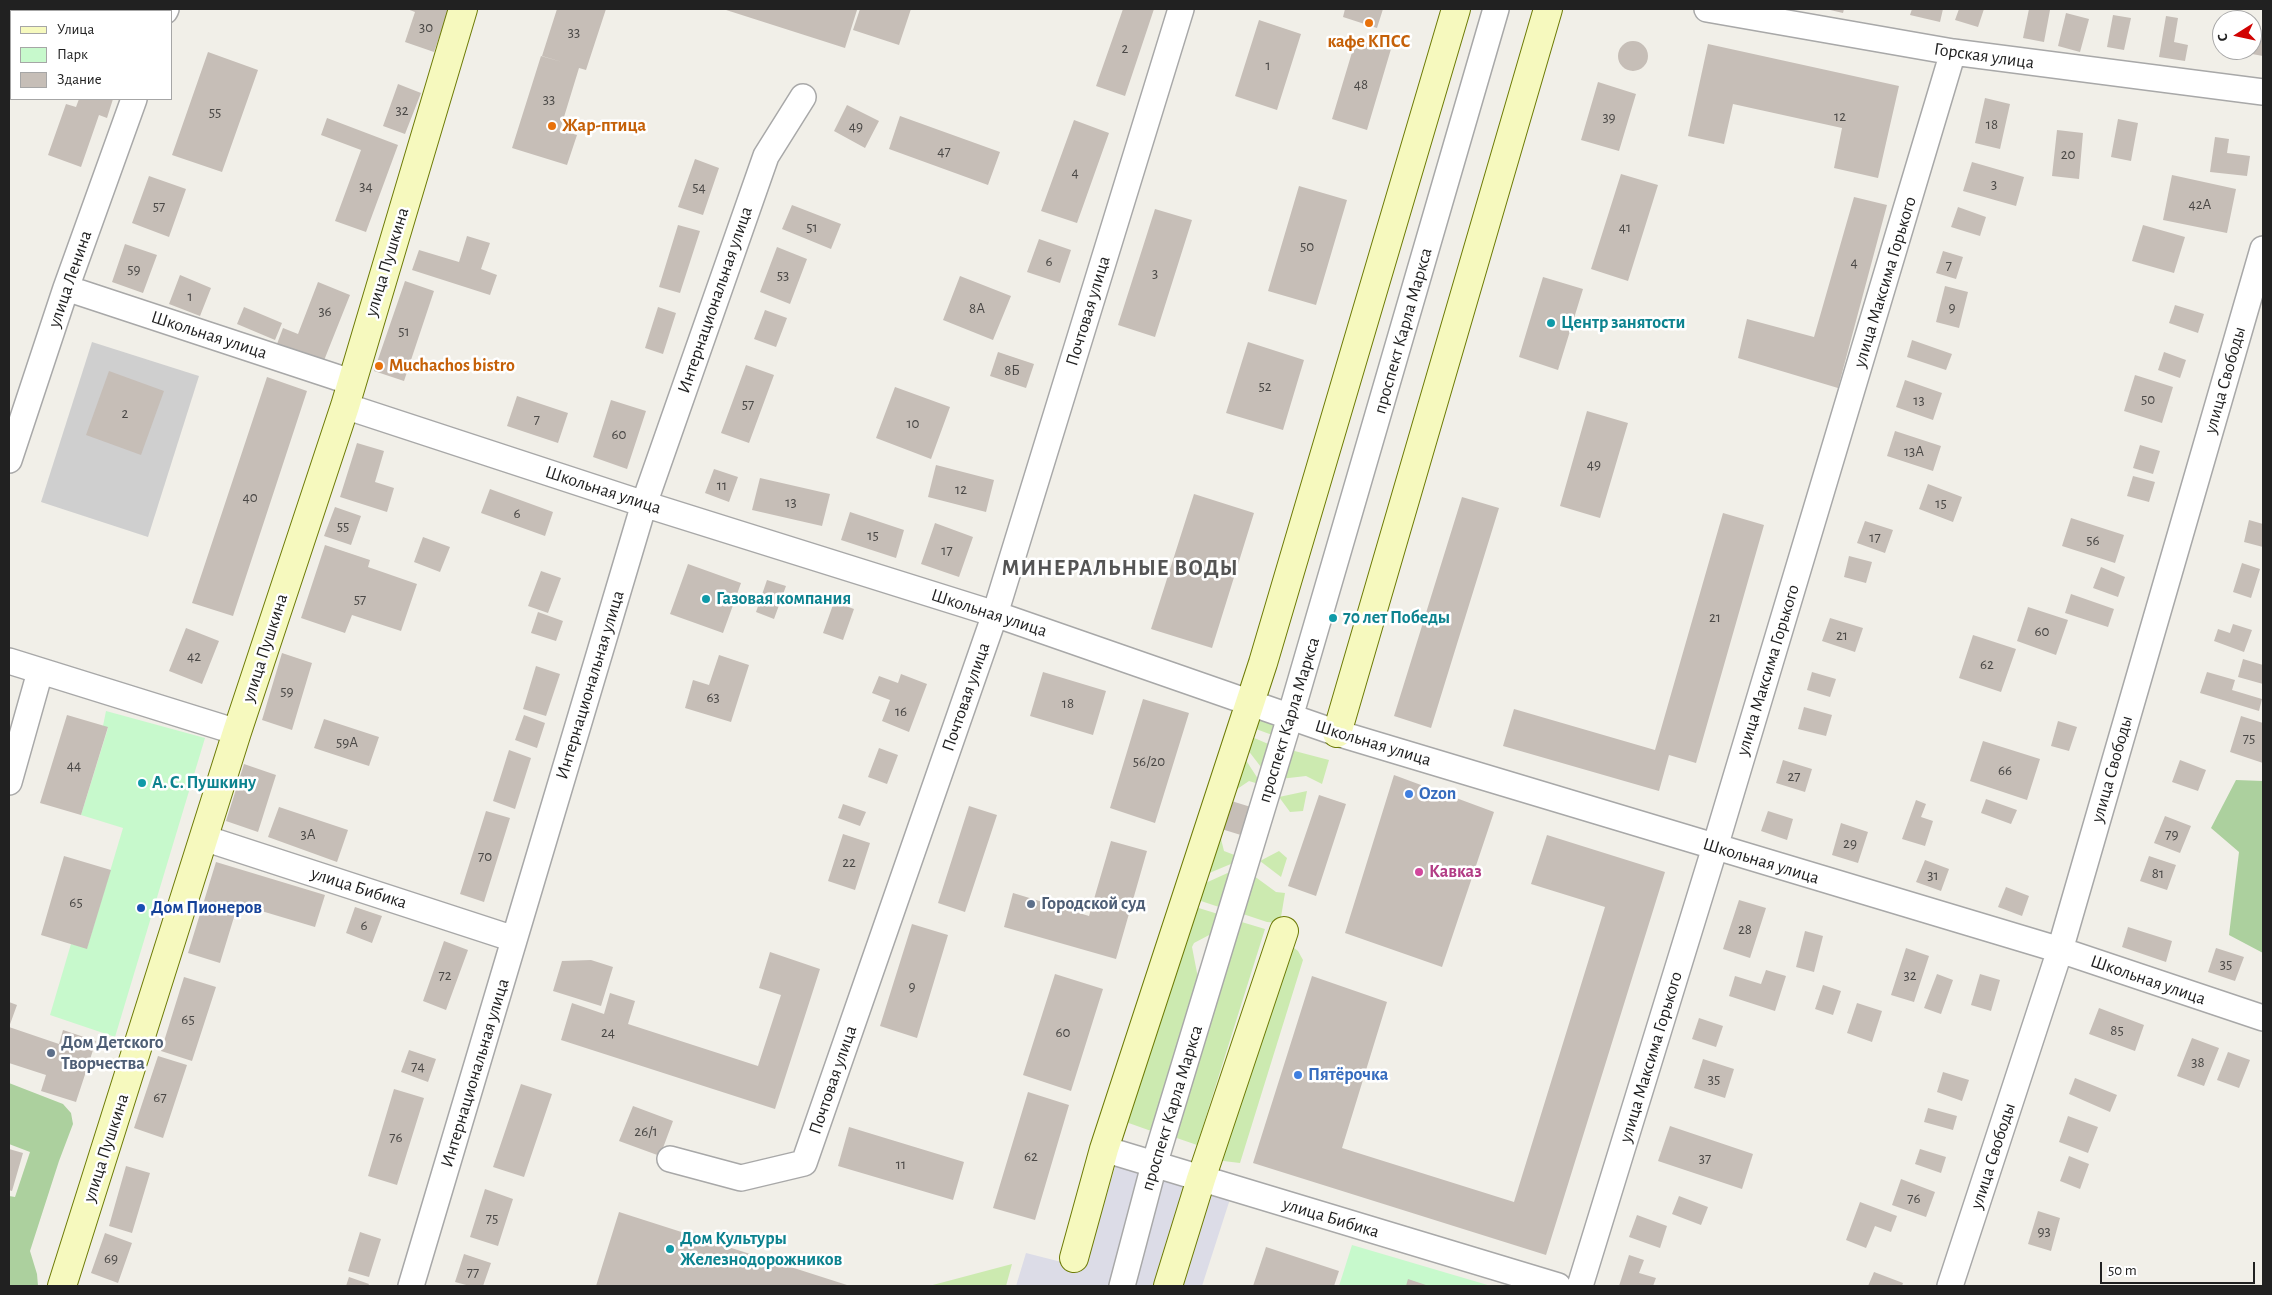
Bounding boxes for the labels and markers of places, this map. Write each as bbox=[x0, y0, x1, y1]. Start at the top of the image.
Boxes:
marker: кафе КПСС bbox=[1363, 17, 1375, 29]
place label: кафе КПСС bbox=[1327, 31, 1411, 53]
place label: Жар-птица bbox=[562, 115, 646, 137]
marker: Жар-птица bbox=[546, 120, 558, 132]
place label: Центр занятости bbox=[1561, 312, 1685, 334]
marker: Центр занятости bbox=[1545, 317, 1557, 329]
place label: Muchachos bistro bbox=[389, 355, 515, 377]
marker: Muchachos bistro bbox=[373, 360, 385, 372]
place label: Газовая компания bbox=[716, 588, 851, 610]
marker: Газовая компания bbox=[700, 593, 712, 605]
place label: 70 лет Победы bbox=[1343, 607, 1450, 629]
marker: 70 лет Победы bbox=[1327, 612, 1339, 624]
place label: А. С. Пушкину bbox=[152, 772, 256, 794]
marker: А. С. Пушкину bbox=[136, 777, 148, 789]
place label: Ozon bbox=[1419, 783, 1456, 805]
marker: Ozon bbox=[1403, 788, 1415, 800]
place label: Кавказ bbox=[1429, 861, 1482, 883]
marker: Кавказ bbox=[1413, 866, 1425, 878]
place label: Городской суд bbox=[1041, 893, 1146, 915]
place label: Дом Пионеров bbox=[151, 897, 262, 919]
marker: Городской суд bbox=[1025, 898, 1037, 910]
marker: Дом Пионеров bbox=[135, 902, 147, 914]
place label: Дом Детского Творчества bbox=[61, 1032, 164, 1074]
marker: Дом Детского Творчества bbox=[45, 1047, 57, 1059]
place label: Пятёрочка bbox=[1308, 1064, 1388, 1086]
marker: Пятёрочка bbox=[1292, 1069, 1304, 1081]
place label: Дом Культуры Железнодорожников bbox=[680, 1228, 842, 1270]
marker: Дом Культуры Железнодорожников bbox=[664, 1243, 676, 1255]

